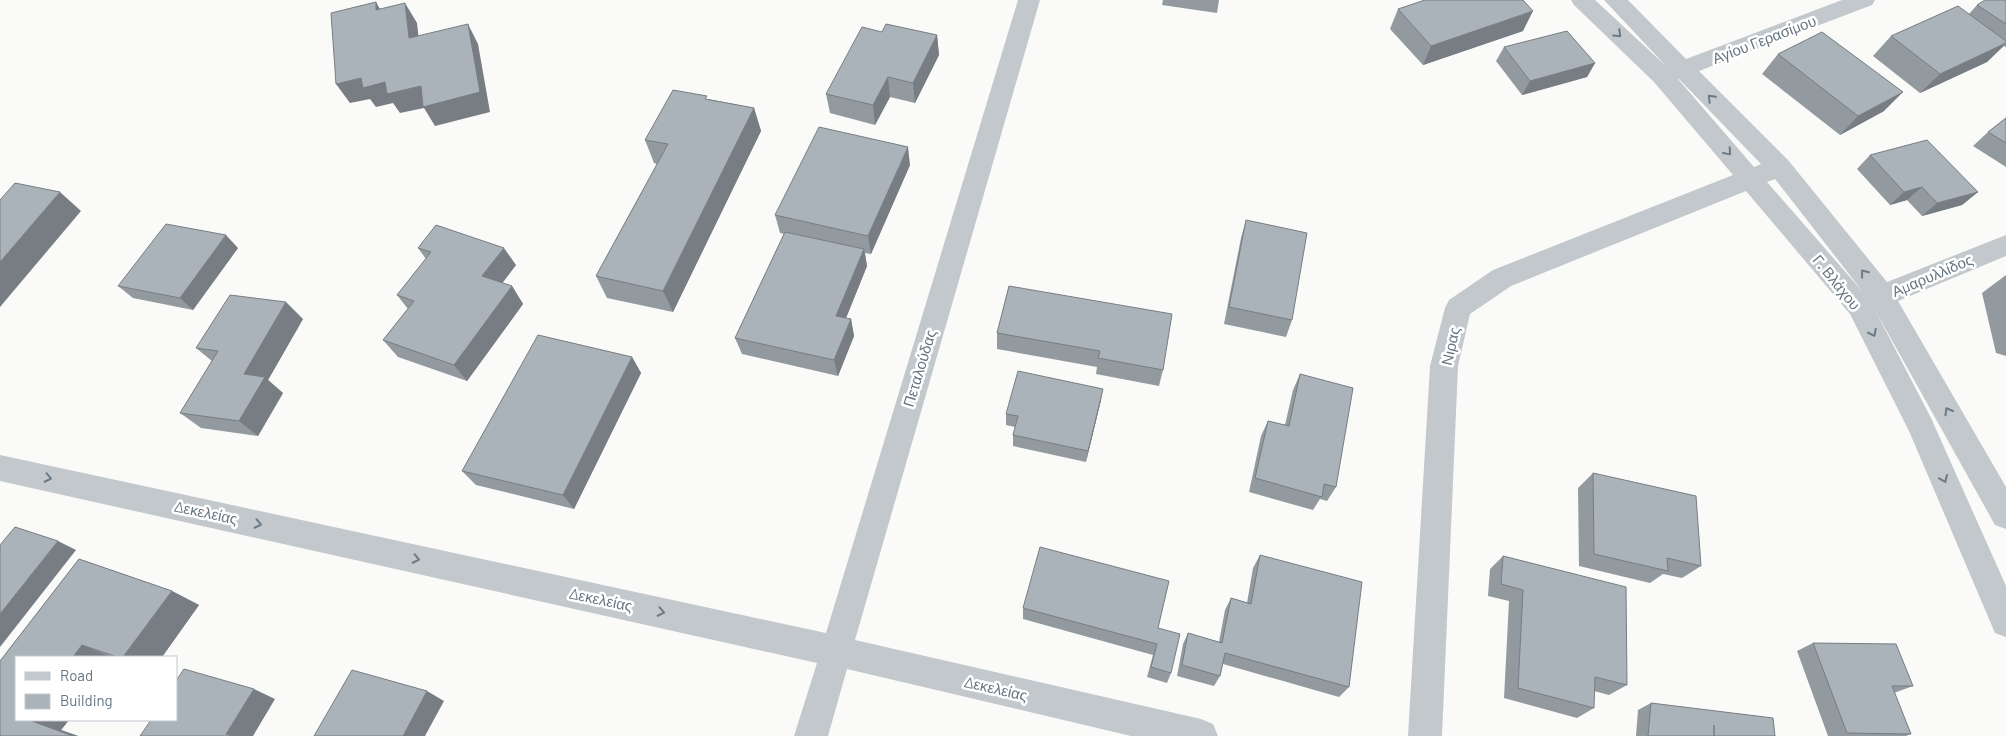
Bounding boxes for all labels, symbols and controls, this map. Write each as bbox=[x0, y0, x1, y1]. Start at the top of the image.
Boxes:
street label: Αγίου Γερασίμου bbox=[1710, 11, 1818, 67]
one-way arrow bbox=[1612, 28, 1621, 37]
one-way arrow bbox=[1708, 94, 1717, 103]
one-way arrow bbox=[1723, 147, 1732, 156]
street label: Αμαρυλλίδος bbox=[1889, 250, 1975, 300]
street label: Γ. Βλάχου bbox=[1809, 251, 1865, 313]
one-way arrow bbox=[1861, 270, 1869, 279]
street label: Νιρας bbox=[1437, 325, 1463, 367]
street label: Πεταλούδας bbox=[899, 327, 939, 409]
one-way arrow bbox=[1867, 328, 1877, 337]
one-way arrow bbox=[1944, 408, 1954, 417]
one-way arrow bbox=[43, 472, 52, 483]
one-way arrow bbox=[1938, 474, 1949, 483]
street label: Δεκελείας bbox=[173, 497, 239, 527]
one-way arrow bbox=[253, 518, 262, 529]
one-way arrow bbox=[412, 553, 421, 563]
street label: Δεκελείας bbox=[568, 584, 634, 614]
one-way arrow bbox=[656, 606, 665, 617]
legend bbox=[15, 656, 178, 721]
text: Road bbox=[60, 666, 93, 684]
street label: Δεκελείας bbox=[963, 672, 1029, 704]
text: Building bbox=[60, 691, 113, 709]

